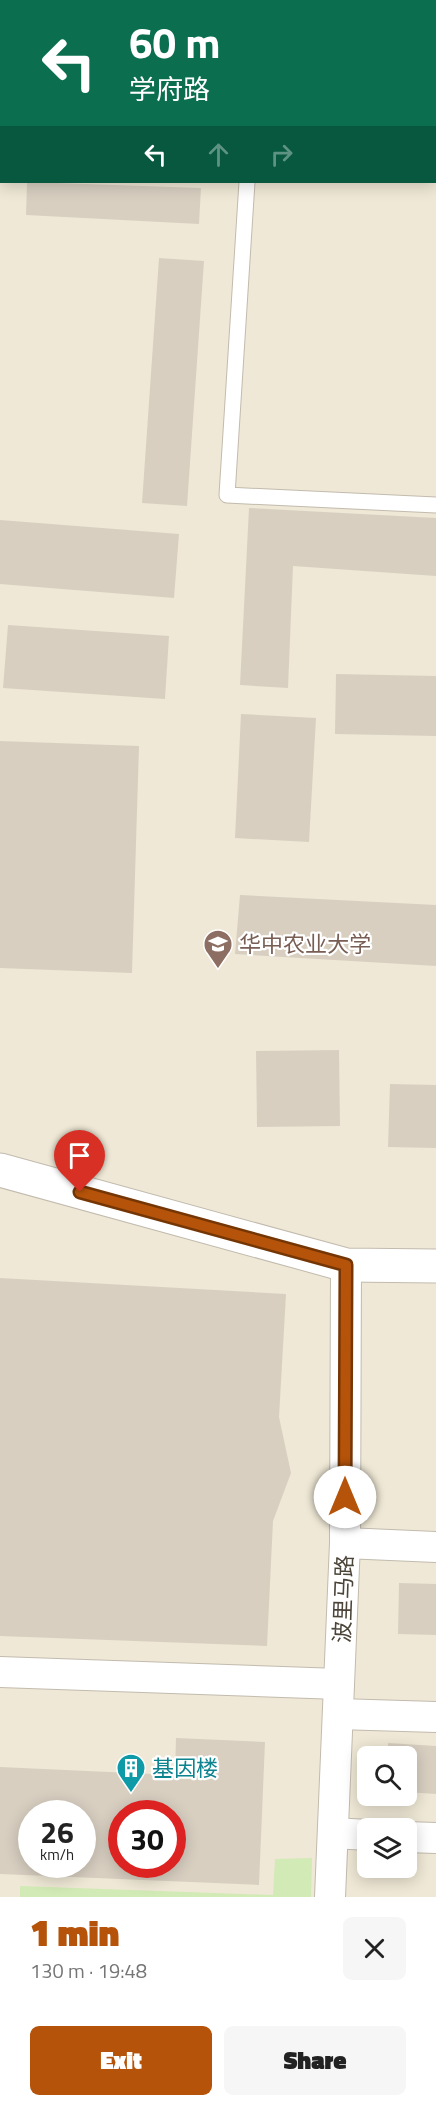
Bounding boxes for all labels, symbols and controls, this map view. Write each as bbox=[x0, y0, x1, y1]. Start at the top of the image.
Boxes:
text: 60 m bbox=[129, 10, 221, 74]
icon: left bbox=[30, 24, 108, 102]
text: 学府路 bbox=[129, 68, 210, 109]
icon: left bbox=[139, 138, 172, 171]
icon: ahead bbox=[202, 138, 235, 171]
icon: right bbox=[265, 138, 298, 171]
place label: 华中农业大学 bbox=[239, 927, 371, 961]
school or university icon: 华中农业大学 bbox=[202, 928, 234, 970]
pin bbox=[54, 1130, 105, 1192]
icon: arrive bbox=[63, 1139, 96, 1172]
position arrow bbox=[313, 1465, 377, 1529]
street label: 波里马路 bbox=[324, 1554, 362, 1644]
map controls bbox=[357, 1746, 417, 1878]
button: search bbox=[357, 1746, 417, 1806]
place label: 基因楼 bbox=[152, 1751, 218, 1785]
building icon: 基因楼 bbox=[115, 1752, 147, 1794]
speed limit sign: 30 bbox=[108, 1800, 186, 1878]
text: 26 bbox=[40, 1809, 74, 1855]
button: layers bbox=[357, 1818, 417, 1878]
text: km/h bbox=[40, 1843, 74, 1866]
text: 1 min bbox=[30, 1905, 119, 1960]
button: close bbox=[343, 1917, 406, 1980]
text: 130 m · 19:48 bbox=[30, 1955, 147, 1986]
button: Exit bbox=[30, 2026, 212, 2095]
button: Share bbox=[224, 2026, 406, 2095]

